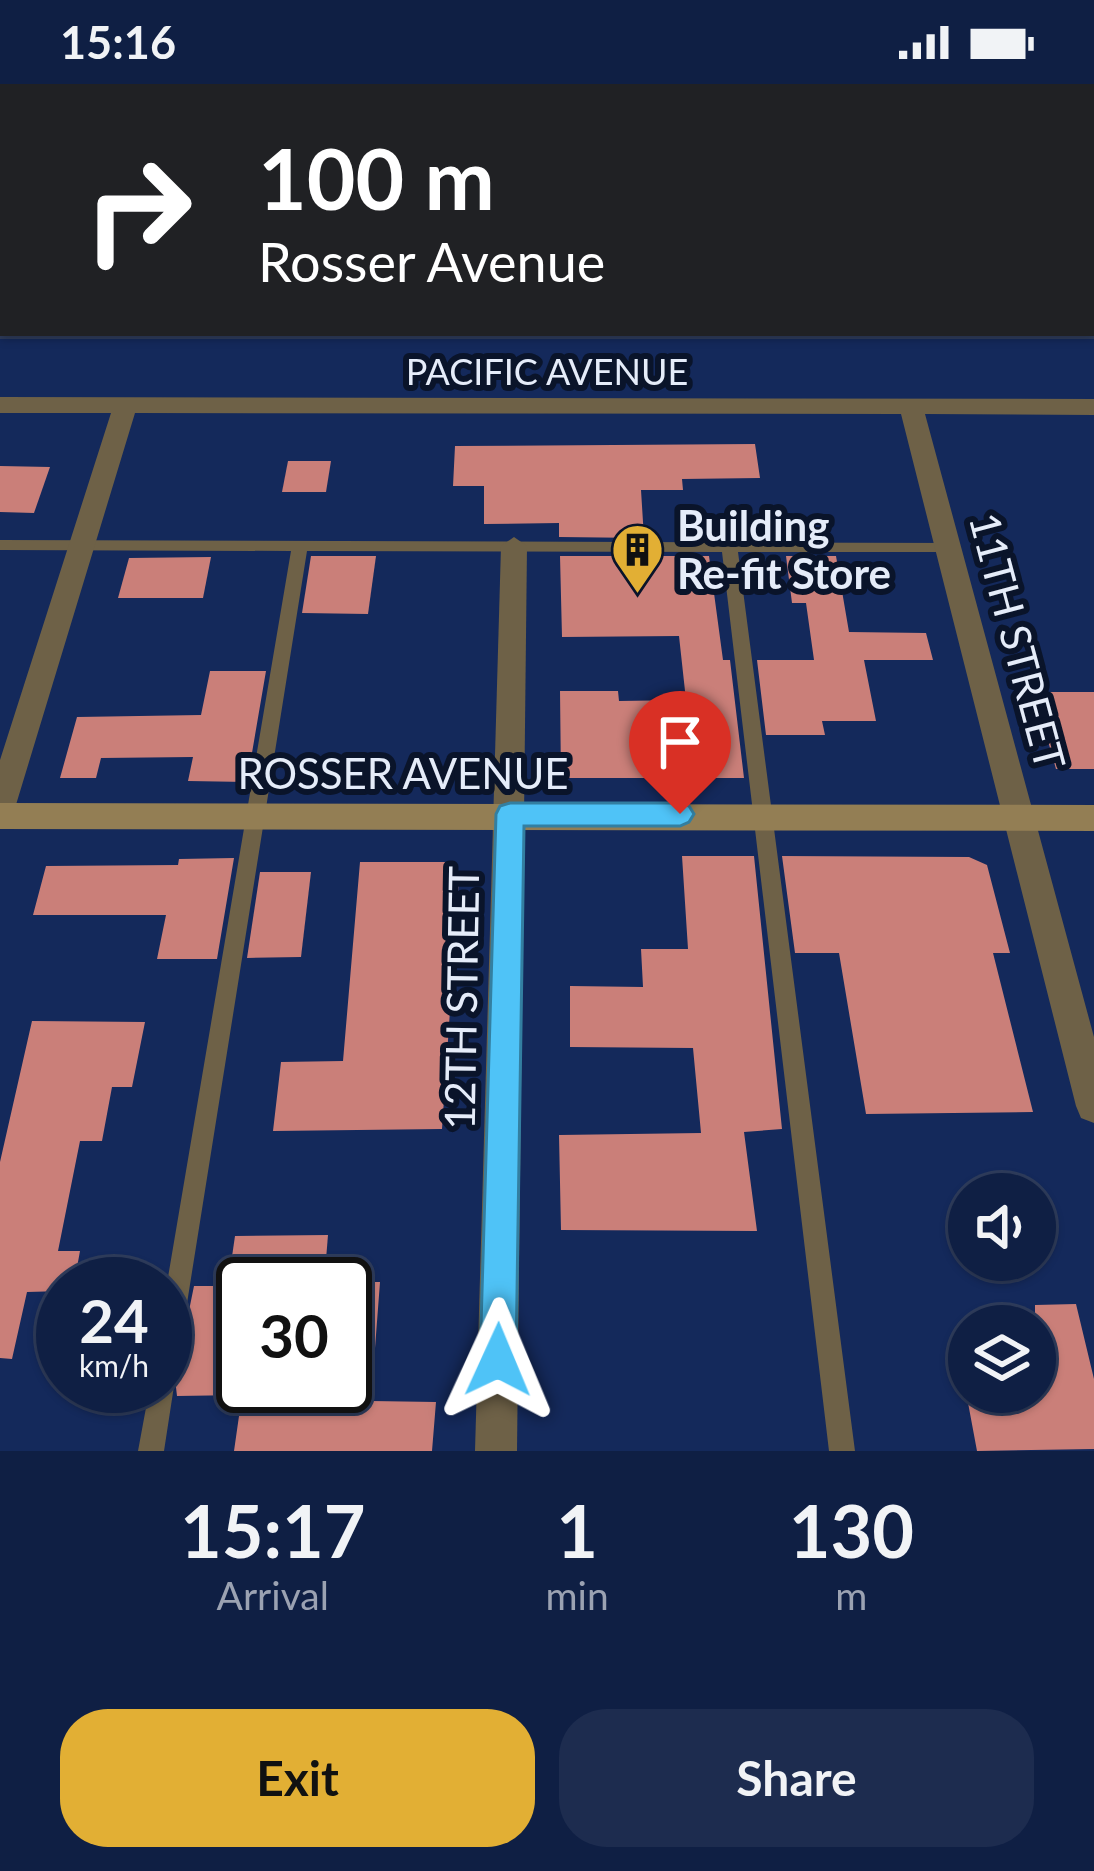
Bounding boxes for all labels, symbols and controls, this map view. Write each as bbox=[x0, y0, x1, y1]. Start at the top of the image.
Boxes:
text: 15:16 bbox=[60, 15, 176, 69]
text: 100 m bbox=[258, 127, 495, 228]
icon: right bbox=[60, 132, 216, 288]
text: Rosser Avenue bbox=[258, 229, 605, 294]
street label: PACIFIC AVENUE bbox=[406, 349, 688, 393]
place label: Building Re-fit Store bbox=[677, 500, 891, 598]
street label: 11TH STREET bbox=[960, 507, 1076, 775]
building icon: Building Re-fit Store bbox=[610, 521, 666, 595]
pin bbox=[629, 691, 731, 814]
icon: arrive bbox=[647, 709, 713, 775]
street label: ROSSER AVENUE bbox=[237, 748, 569, 798]
street label: 12TH STREET bbox=[434, 866, 488, 1130]
map controls bbox=[948, 1173, 1056, 1413]
button: sound bbox=[948, 1173, 1056, 1281]
speed limit sign: 30 bbox=[216, 1257, 372, 1413]
text: 24 bbox=[79, 1284, 149, 1356]
position arrow bbox=[435, 1297, 561, 1423]
button: layers bbox=[948, 1305, 1056, 1413]
text: km/h bbox=[79, 1347, 149, 1383]
text: 15:17 bbox=[180, 1487, 366, 1573]
text: 1 bbox=[556, 1487, 598, 1573]
text: 130 bbox=[789, 1487, 914, 1573]
text: Arrival bbox=[217, 1572, 329, 1618]
text: min bbox=[546, 1572, 609, 1618]
text: m bbox=[835, 1572, 867, 1618]
button: Exit bbox=[60, 1709, 535, 1847]
button: Share bbox=[559, 1709, 1034, 1847]

